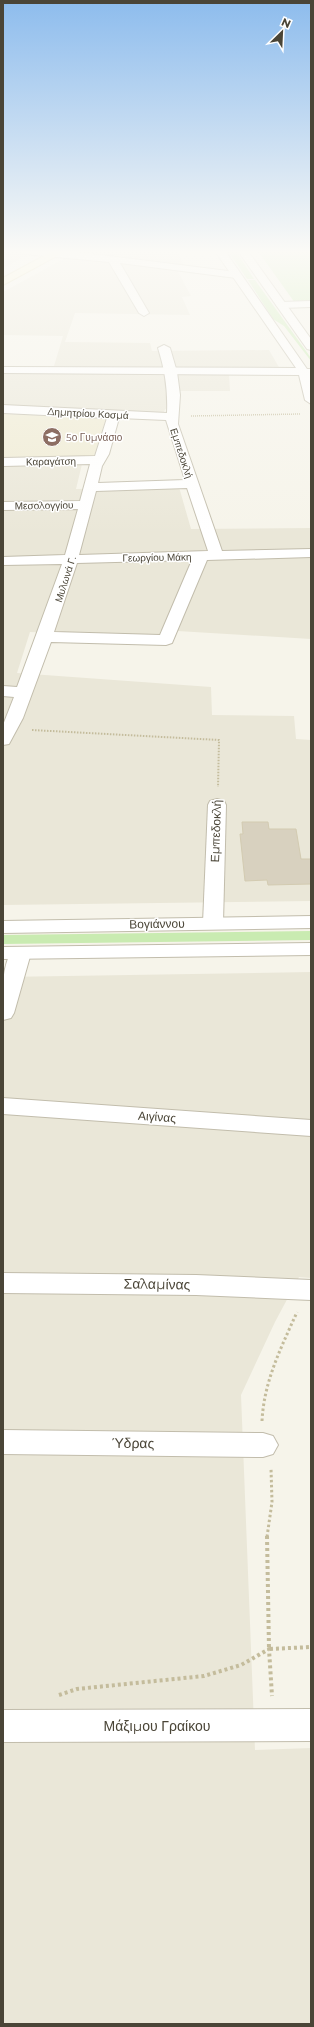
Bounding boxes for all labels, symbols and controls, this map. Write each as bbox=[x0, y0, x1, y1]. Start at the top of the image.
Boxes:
north arrow bbox=[262, 12, 302, 52]
text: N bbox=[279, 15, 293, 31]
street label: Δημητρίου Κοσμά bbox=[47, 405, 129, 422]
school or university icon: 5ο Γυμνάσιο bbox=[41, 426, 63, 448]
street label: Εμπεδοκλή bbox=[167, 426, 196, 480]
place label: 5ο Γυμνάσιο bbox=[66, 431, 123, 444]
street label: Καραγάτση bbox=[26, 455, 76, 468]
street label: Μεσολογγίου bbox=[15, 498, 74, 513]
street label: Γεωργίου Μάκη bbox=[122, 550, 192, 565]
street label: Μυλωνά Γ. bbox=[52, 554, 79, 604]
street label: Εμπεδοκλή bbox=[207, 799, 224, 863]
street label: Βογιάννου bbox=[129, 916, 185, 931]
street label: Αιγίνας bbox=[138, 1108, 177, 1125]
street label: Σαλαμίνας bbox=[123, 1274, 191, 1294]
street label: Ύδρας bbox=[112, 1434, 155, 1452]
street label: Μάξιμου Γραίκου bbox=[104, 1717, 210, 1735]

